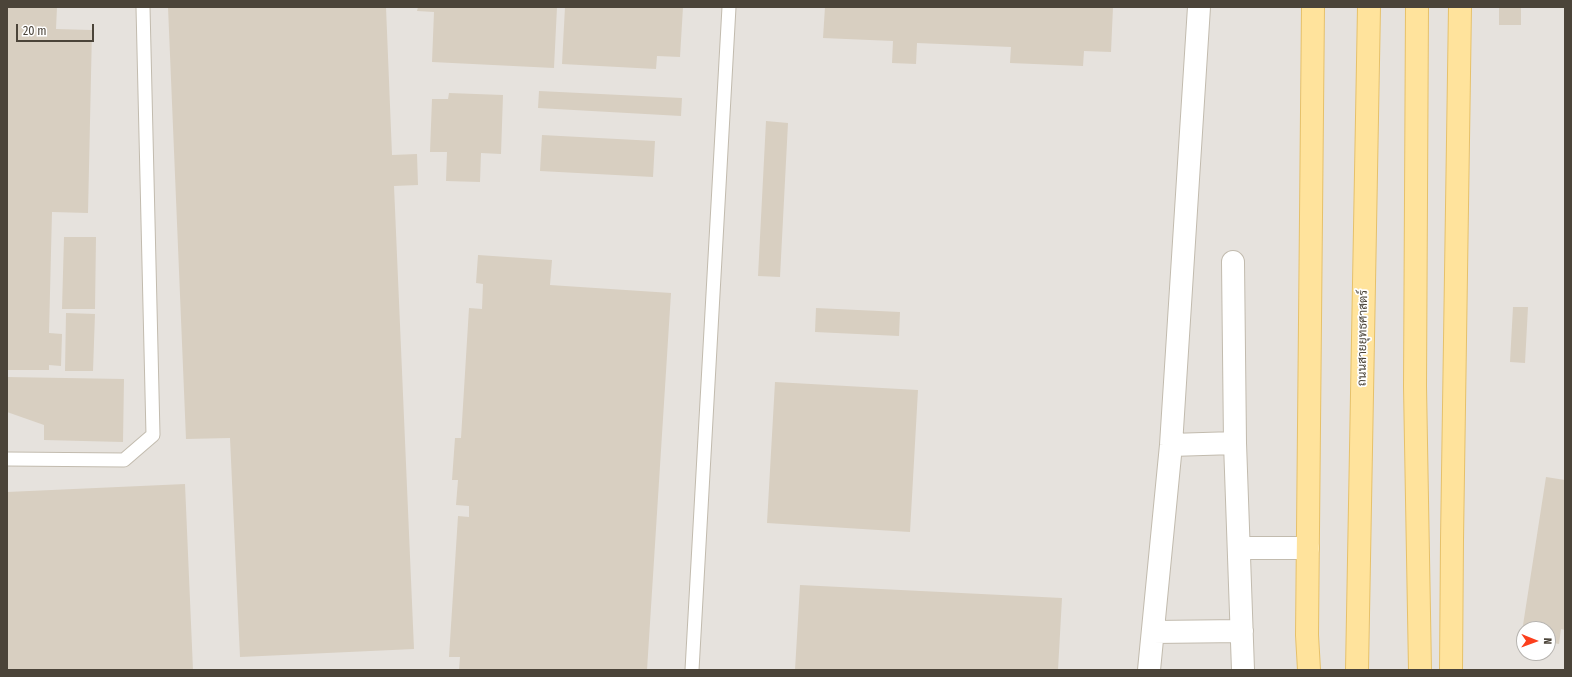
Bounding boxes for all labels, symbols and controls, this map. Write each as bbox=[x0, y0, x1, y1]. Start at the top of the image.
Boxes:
scale bar bbox=[18, 16, 96, 42]
text: 20 m bbox=[23, 24, 47, 38]
street label: ถนนสายยุทธศาสตร์ bbox=[1355, 290, 1371, 386]
north arrow bbox=[1516, 621, 1556, 661]
text: N bbox=[1541, 638, 1554, 645]

